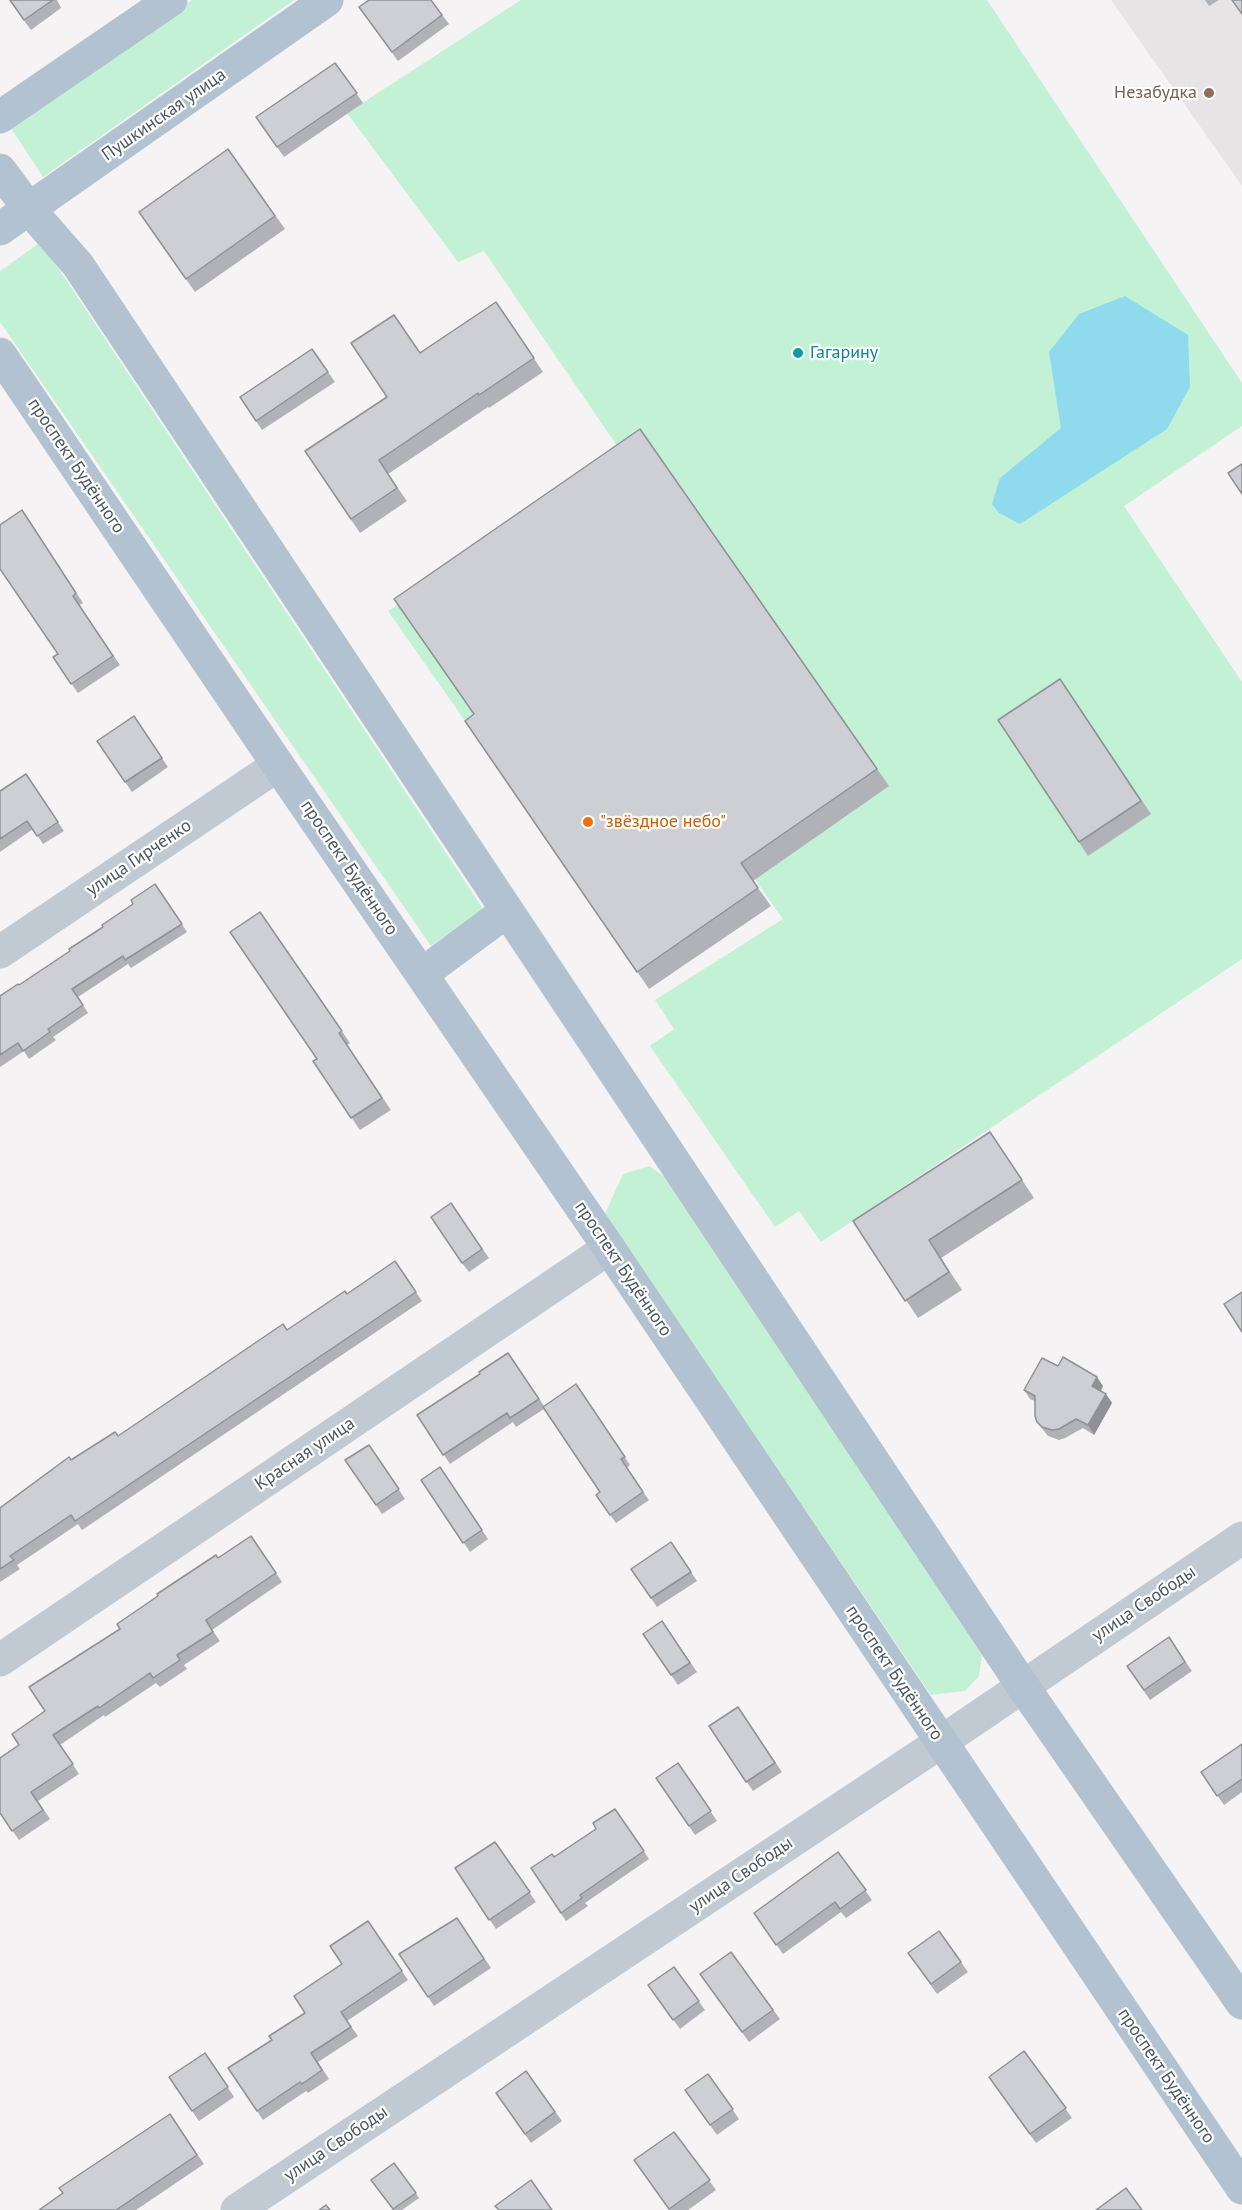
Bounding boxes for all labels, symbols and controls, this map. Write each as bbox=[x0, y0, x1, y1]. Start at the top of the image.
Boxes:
street label: Пушкинская улица bbox=[98, 64, 230, 166]
place label: Незабудка bbox=[1114, 82, 1197, 104]
marker: Незабудка bbox=[1202, 86, 1216, 100]
place label: Гагарину bbox=[810, 342, 878, 364]
marker: Гагарину bbox=[791, 346, 805, 360]
street label: проспект Будённого bbox=[23, 394, 129, 538]
street label: проспект Будённого bbox=[296, 796, 402, 940]
place label: "звёздное небо" bbox=[600, 811, 726, 833]
street label: улица Гирченко bbox=[82, 815, 196, 901]
marker: "звёздное небо" bbox=[581, 815, 595, 829]
street label: проспект Будённого bbox=[570, 1197, 676, 1341]
street label: Красная улица bbox=[251, 1413, 359, 1495]
street label: улица Свободы bbox=[1088, 1561, 1200, 1647]
street label: проспект Будённого bbox=[841, 1601, 947, 1745]
street label: улица Свободы bbox=[685, 1832, 797, 1918]
street label: проспект Будённого bbox=[1113, 2004, 1219, 2148]
street label: улица Свободы bbox=[280, 2101, 392, 2187]

